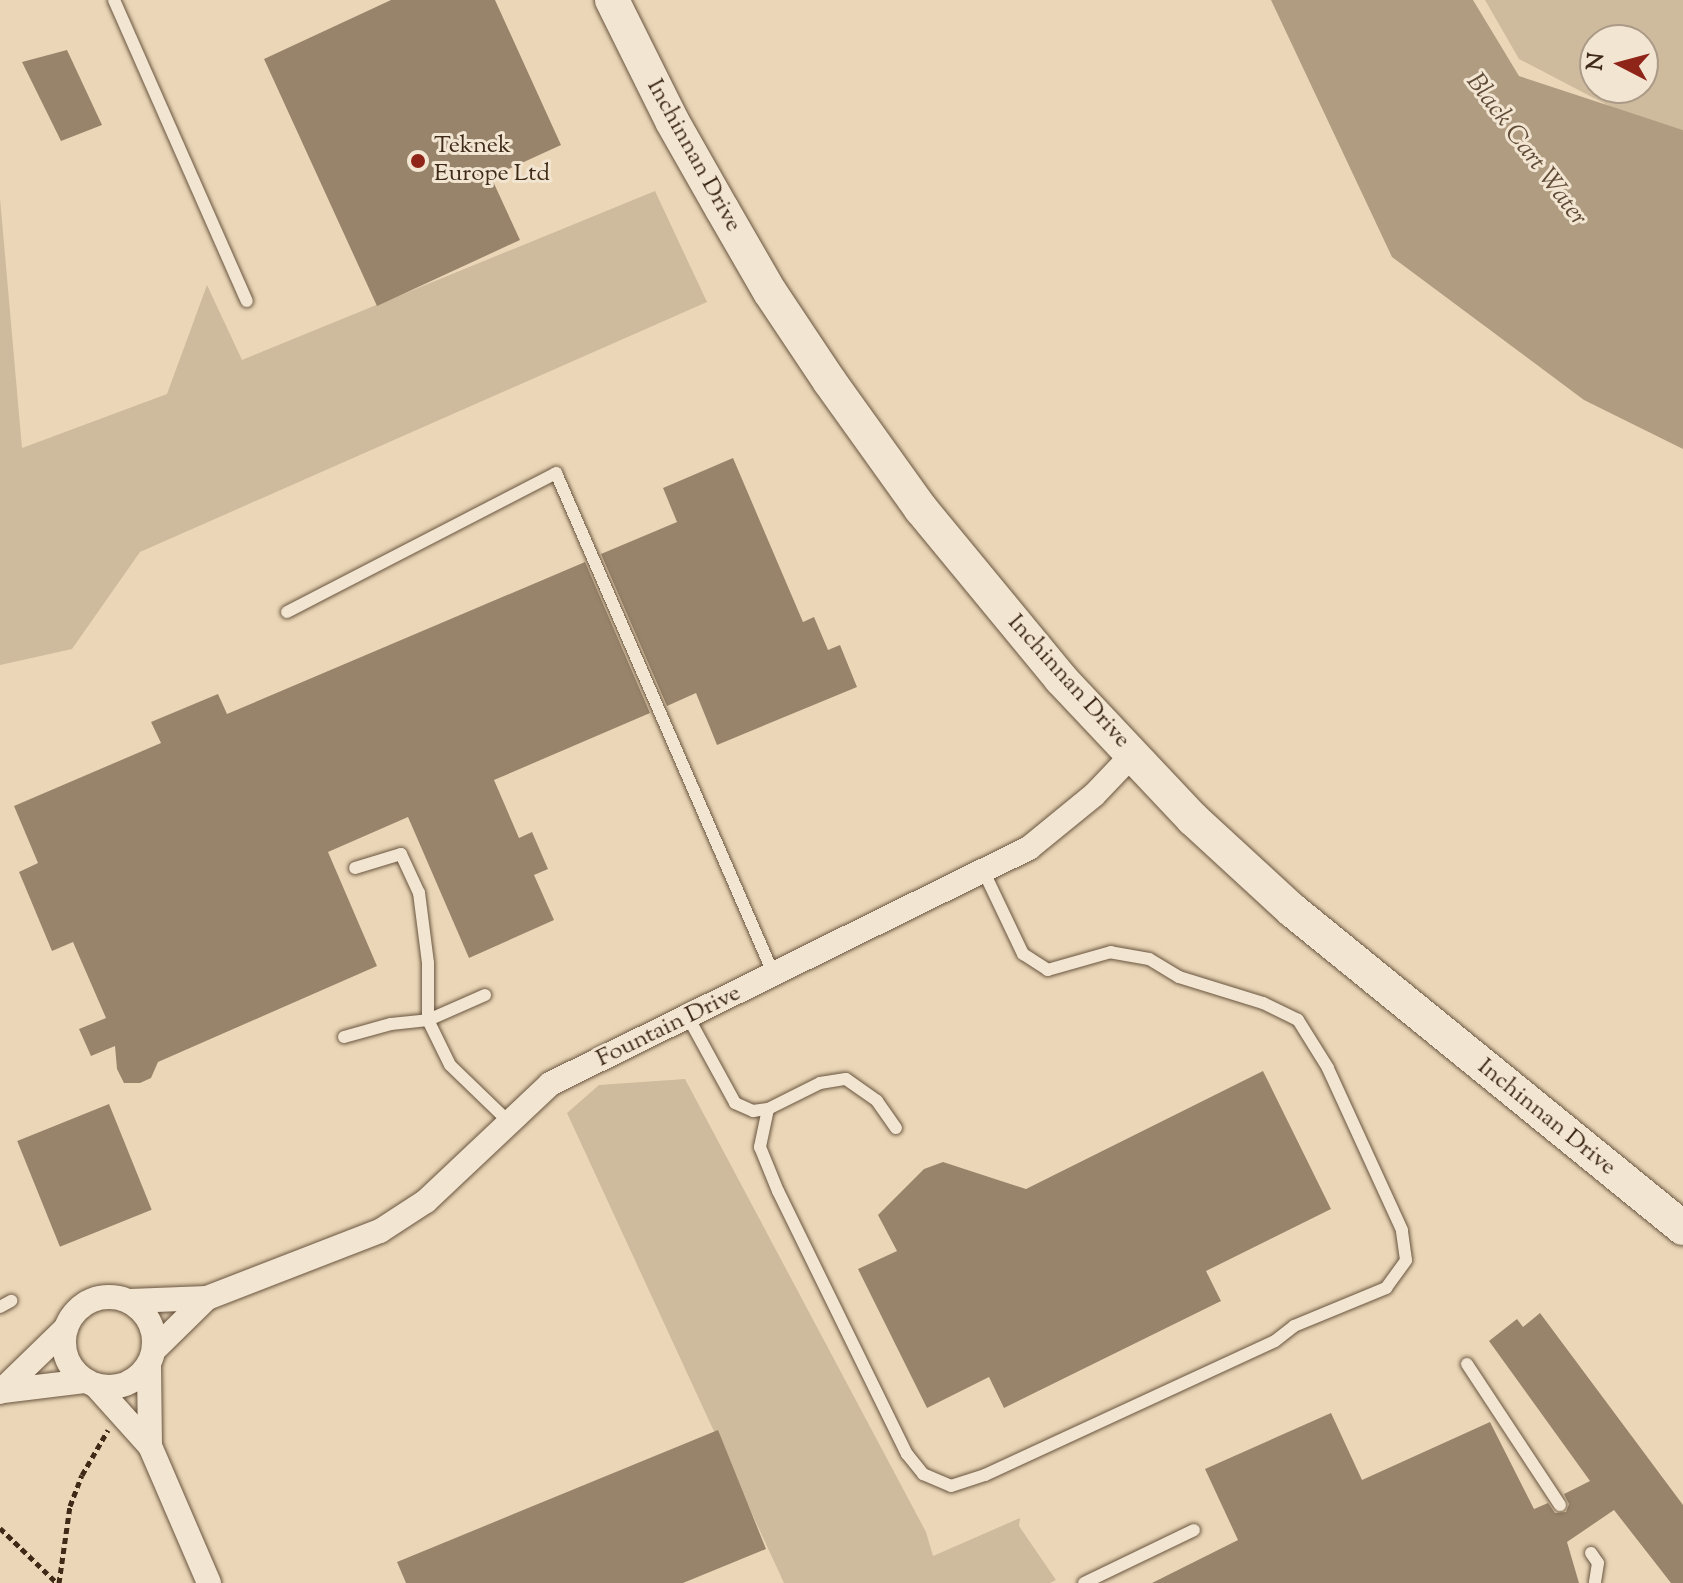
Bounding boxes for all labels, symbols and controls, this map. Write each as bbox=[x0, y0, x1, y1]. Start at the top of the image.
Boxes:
north arrow bbox=[1579, 24, 1659, 104]
text: N bbox=[1580, 51, 1614, 72]
water label: Black Cart Water bbox=[1459, 68, 1593, 232]
street label: Inchinnan Drive bbox=[639, 75, 747, 237]
place label: Teknek Europe Ltd bbox=[434, 133, 550, 189]
marker: Teknek Europe Ltd bbox=[409, 152, 427, 170]
street label: Inchinnan Drive bbox=[1000, 609, 1136, 755]
street label: Fountain Drive bbox=[592, 980, 746, 1074]
street label: Inchinnan Drive bbox=[1471, 1053, 1621, 1183]

